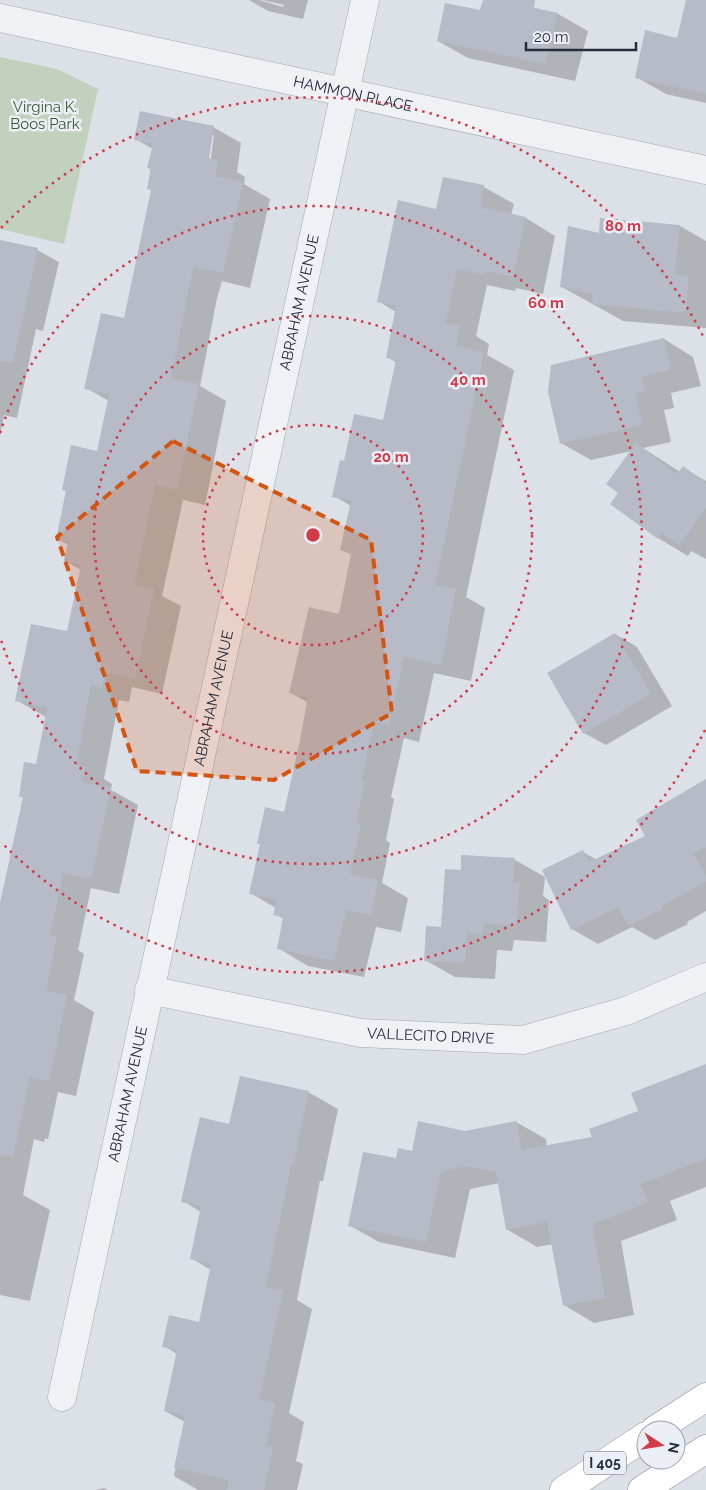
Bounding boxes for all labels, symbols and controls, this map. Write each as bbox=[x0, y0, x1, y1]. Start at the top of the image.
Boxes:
scale bar bbox=[526, 20, 636, 52]
text: 20 m bbox=[534, 28, 569, 46]
street label: HAMMON PLACE bbox=[292, 72, 414, 116]
park label: Virgina K. Boos Park bbox=[10, 98, 80, 133]
text: 80 m bbox=[605, 217, 641, 235]
street label: ABRAHAM AVENUE bbox=[276, 233, 323, 372]
text: 60 m bbox=[528, 294, 564, 312]
text: 40 m bbox=[450, 371, 486, 389]
text: 20 m bbox=[373, 448, 409, 466]
centre of rings bbox=[304, 526, 322, 544]
street label: ABRAHAM AVENUE bbox=[190, 629, 237, 768]
street label: ABRAHAM AVENUE bbox=[104, 1024, 151, 1164]
street label: VALLECITO DRIVE bbox=[367, 1024, 495, 1048]
north arrow bbox=[636, 1420, 686, 1470]
text: N bbox=[665, 1441, 683, 1455]
road number: I 405 bbox=[584, 1452, 626, 1475]

